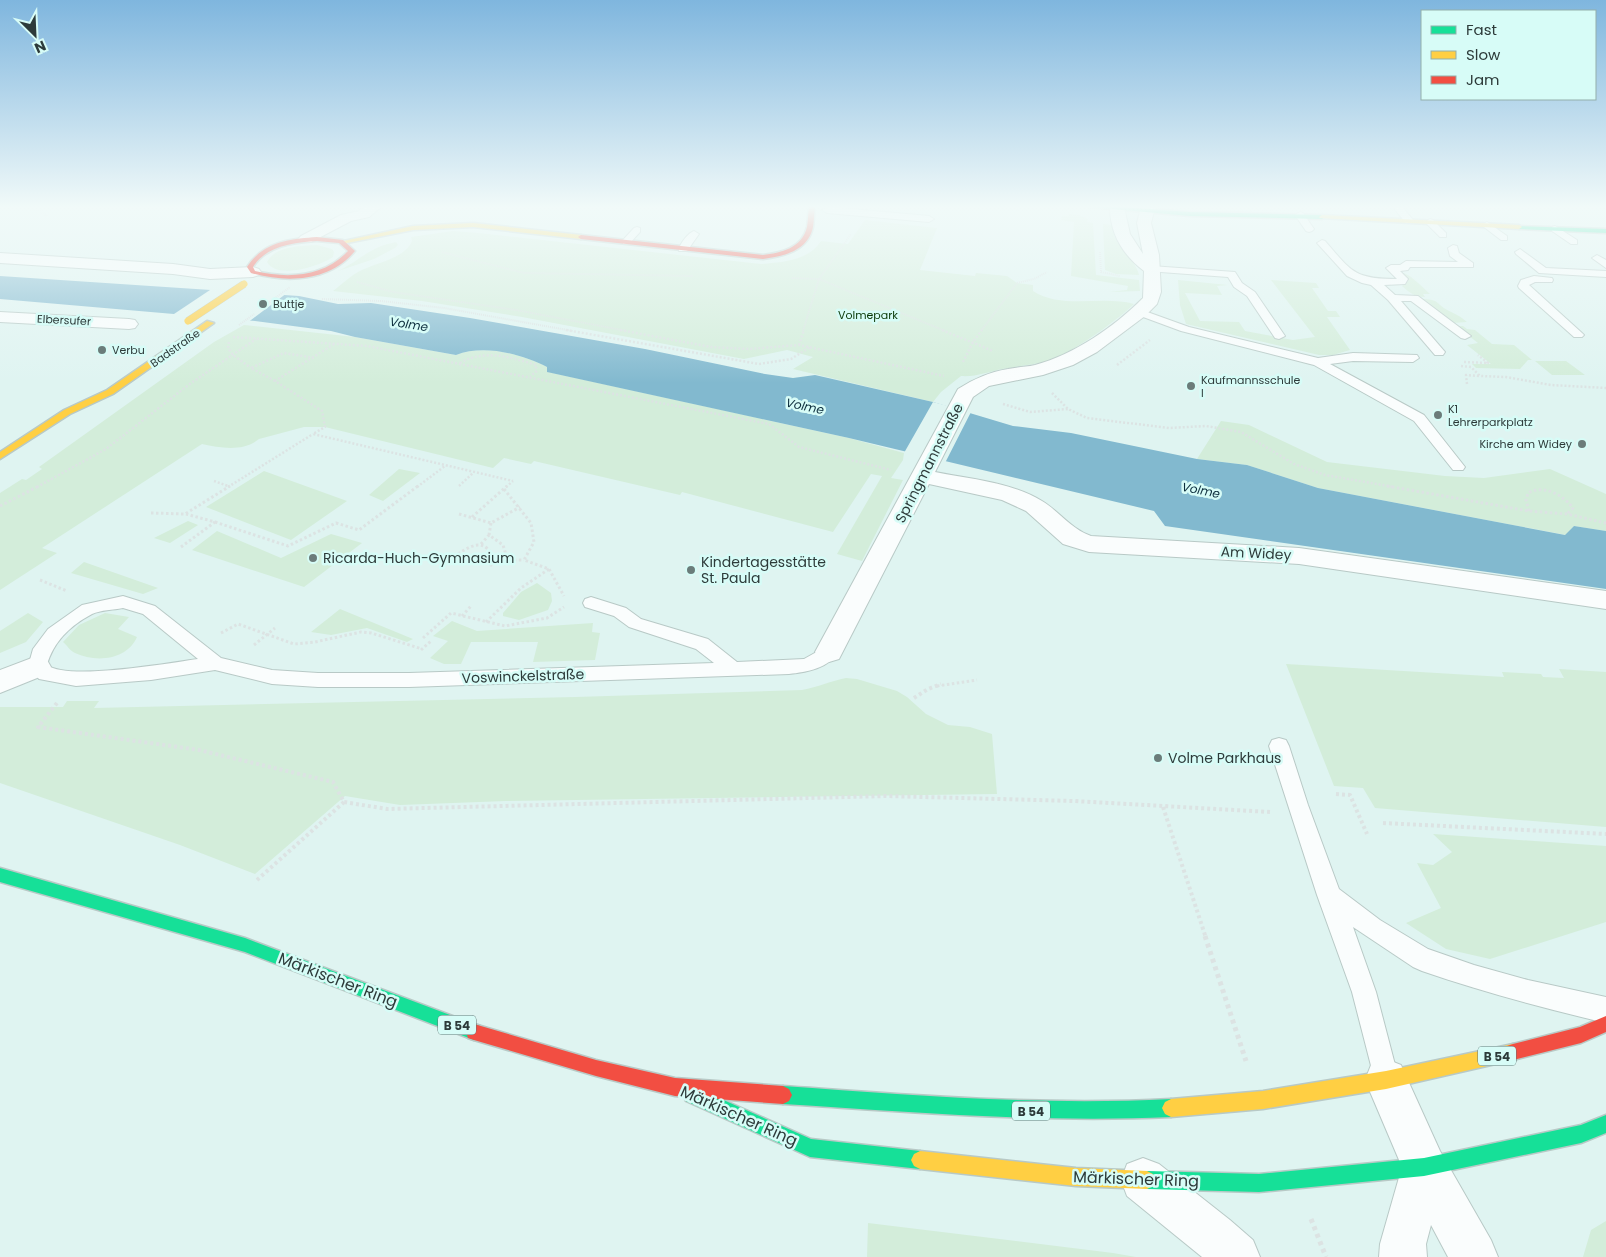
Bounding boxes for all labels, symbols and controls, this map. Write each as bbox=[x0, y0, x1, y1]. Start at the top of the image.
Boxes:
north arrow bbox=[10, 10, 60, 60]
legend bbox=[1421, 10, 1596, 100]
text: Fast bbox=[1466, 19, 1497, 40]
text: N bbox=[31, 36, 49, 58]
text: Slow bbox=[1466, 44, 1501, 65]
text: Jam bbox=[1466, 69, 1500, 90]
place label: Buttje bbox=[273, 296, 305, 312]
marker: Buttje bbox=[257, 298, 269, 310]
park label: Volmepark bbox=[838, 307, 898, 323]
street label: Elbersufer bbox=[37, 311, 91, 329]
water label: Volme bbox=[389, 313, 430, 335]
street label: Badstraße bbox=[147, 325, 203, 371]
place label: Verbu bbox=[112, 342, 145, 358]
marker: Verbu bbox=[96, 344, 108, 356]
place label: Kaufmannsschule I bbox=[1201, 372, 1300, 401]
marker: Kaufmannsschule I bbox=[1185, 380, 1197, 392]
water label: Volme bbox=[784, 394, 826, 418]
street label: Springmannstraße bbox=[890, 399, 968, 526]
place label: K1 Lehrerparkplatz bbox=[1448, 401, 1533, 430]
marker: K1 Lehrerparkplatz bbox=[1432, 409, 1444, 421]
place label: Kirche am Widey bbox=[1480, 436, 1573, 452]
marker: Kirche am Widey bbox=[1576, 438, 1588, 450]
water label: Volme bbox=[1180, 478, 1222, 502]
street label: Am Widey bbox=[1220, 541, 1292, 565]
place label: Ricarda-Huch-Gymnasium bbox=[323, 548, 514, 568]
marker: Ricarda-Huch-Gymnasium bbox=[307, 552, 319, 564]
place label: Kindertagesstätte St. Paula bbox=[701, 552, 826, 588]
marker: Kindertagesstätte St. Paula bbox=[685, 564, 697, 576]
street label: Voswinckelstraße bbox=[461, 664, 585, 688]
place label: Volme Parkhaus bbox=[1168, 748, 1281, 768]
marker: Volme Parkhaus bbox=[1152, 752, 1164, 764]
street label: Märkischer Ring bbox=[275, 947, 401, 1013]
road number: B 54 bbox=[438, 1016, 476, 1034]
road number: B 54 bbox=[1478, 1046, 1516, 1066]
street label: Märkischer Ring bbox=[677, 1080, 801, 1152]
road number: B 54 bbox=[1012, 1102, 1050, 1120]
street label: Märkischer Ring bbox=[1073, 1165, 1199, 1193]

